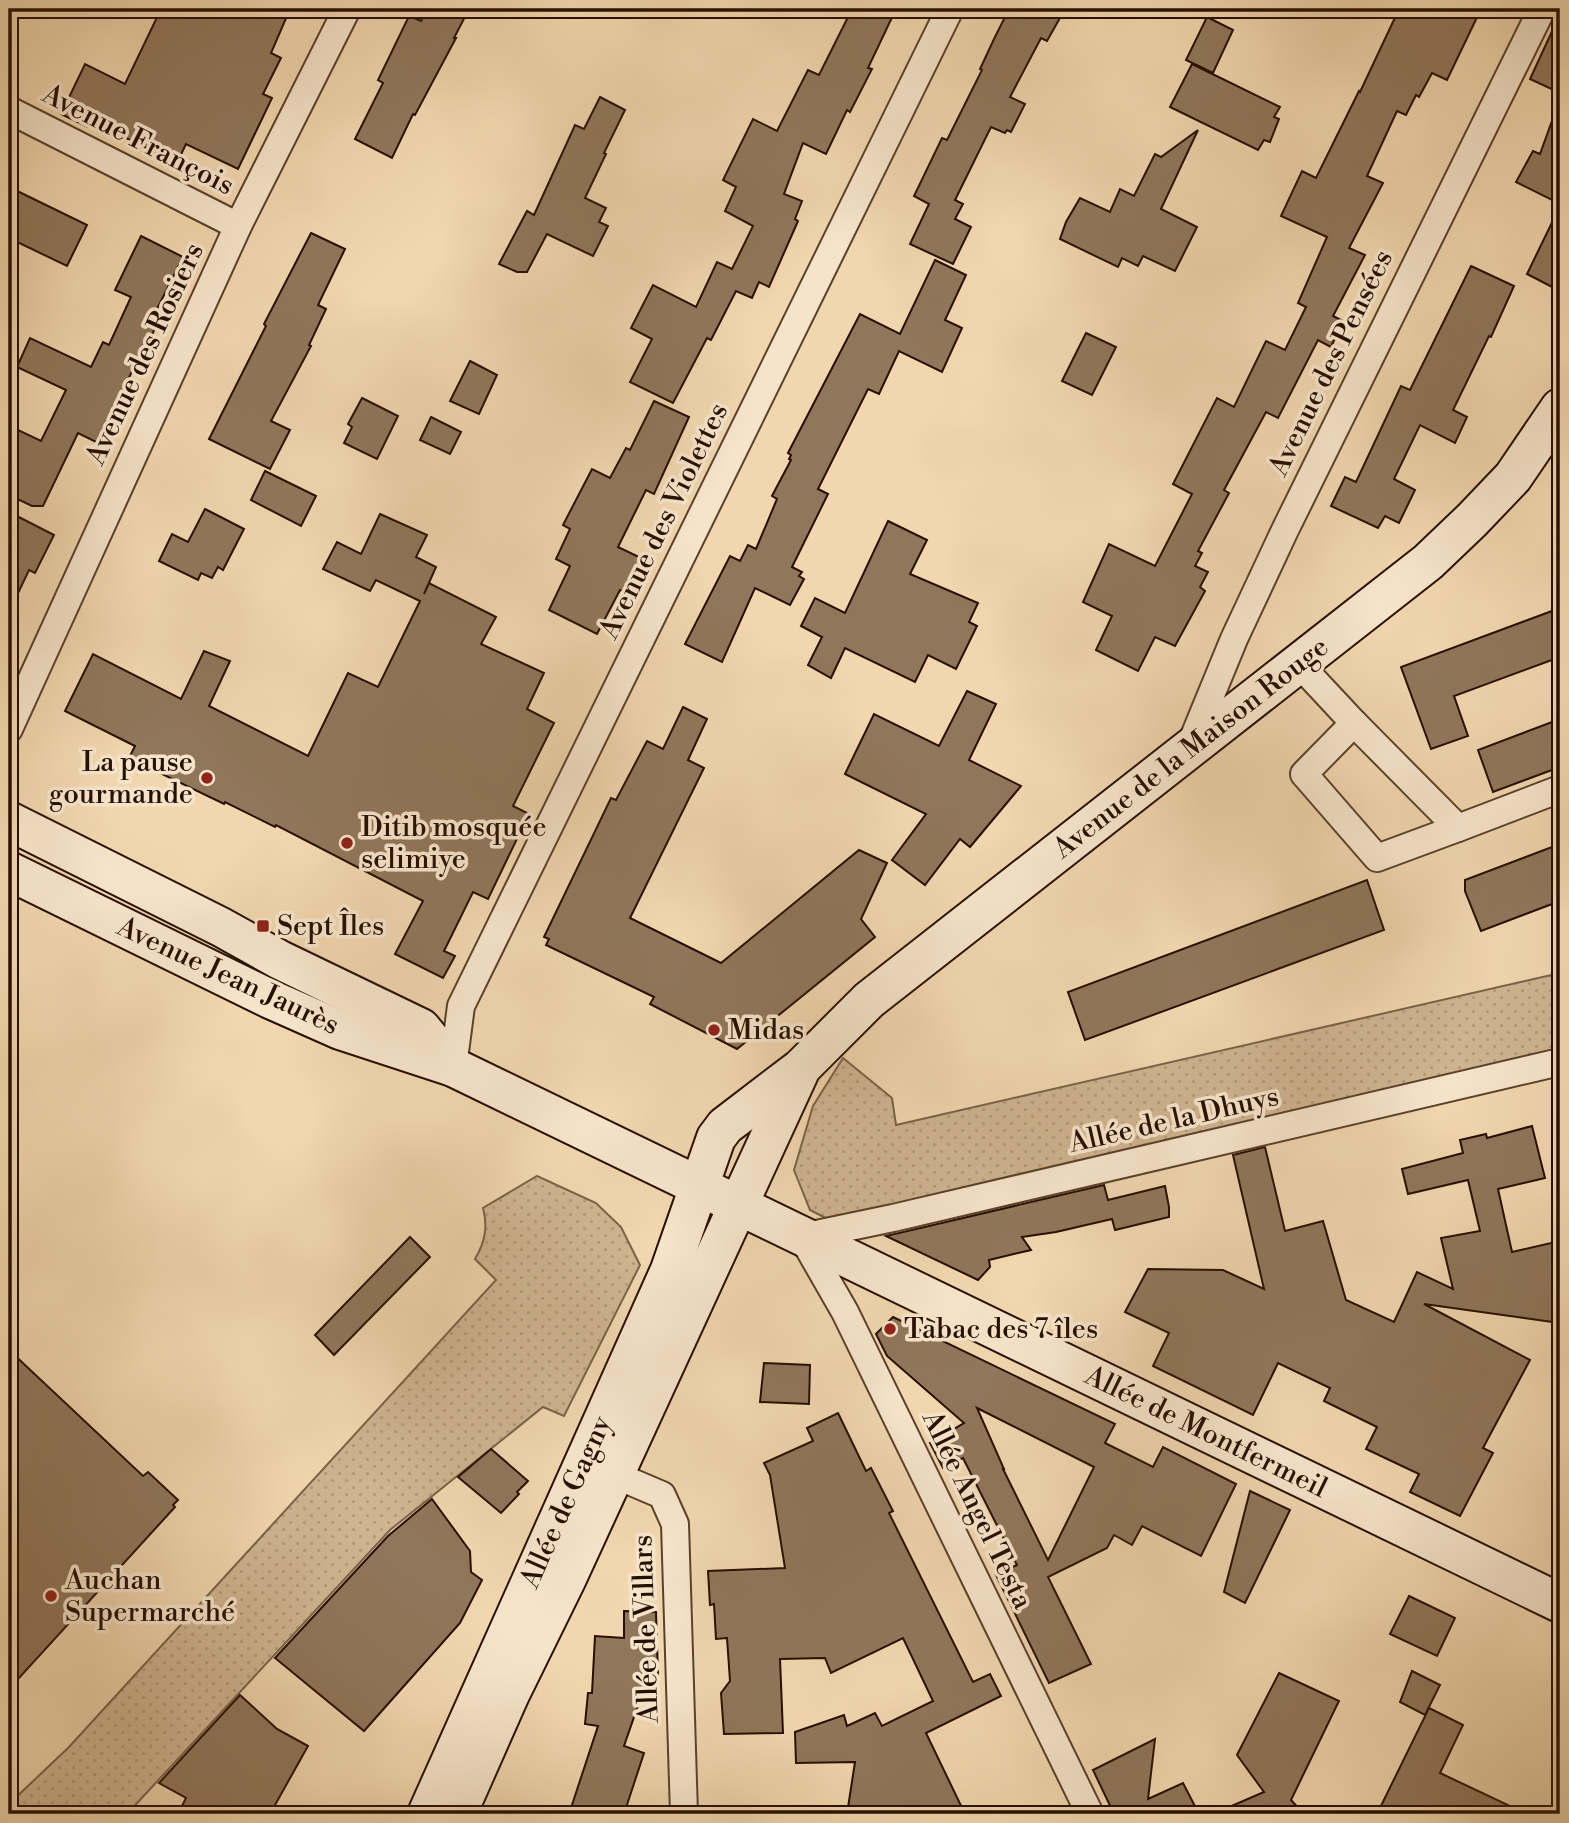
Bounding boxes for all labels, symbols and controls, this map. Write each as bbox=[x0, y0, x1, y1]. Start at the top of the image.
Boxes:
street label: Avenue François bbox=[35, 76, 240, 203]
street label: Avenue des Rosiers bbox=[78, 237, 212, 472]
street label: Avenue des Pensées bbox=[1261, 244, 1401, 483]
street label: Avenue des Violettes bbox=[591, 397, 736, 646]
street label: Avenue de la Maison Rouge bbox=[1046, 630, 1336, 867]
place label: La pause gourmande bbox=[49, 745, 193, 812]
marker: La pause gourmande bbox=[199, 770, 215, 786]
place label: Ditib mosquée selimiye bbox=[361, 810, 547, 877]
marker: Ditib mosquée selimiye bbox=[339, 835, 355, 851]
place label: Sept Îles bbox=[277, 907, 384, 944]
street label: Avenue Jean Jaurès bbox=[110, 909, 345, 1043]
marker: Sept Îles bbox=[255, 918, 271, 934]
place label: Midas bbox=[728, 1013, 804, 1048]
marker: Midas bbox=[706, 1022, 722, 1038]
street label: Allée de la Dhuys bbox=[1065, 1079, 1282, 1161]
place label: Tabac des 7 îles bbox=[904, 1312, 1098, 1347]
marker: Tabac des 7 îles bbox=[882, 1321, 898, 1337]
street label: Allée de Montfermeil bbox=[1078, 1358, 1333, 1506]
street label: Allée Angel Testa bbox=[913, 1404, 1041, 1616]
street label: Allée de Gagny bbox=[512, 1410, 620, 1595]
street label: Allée de Villars bbox=[625, 1534, 667, 1725]
place label: Auchan Supermarché bbox=[64, 1563, 235, 1630]
marker: Auchan Supermarché bbox=[43, 1588, 59, 1604]

